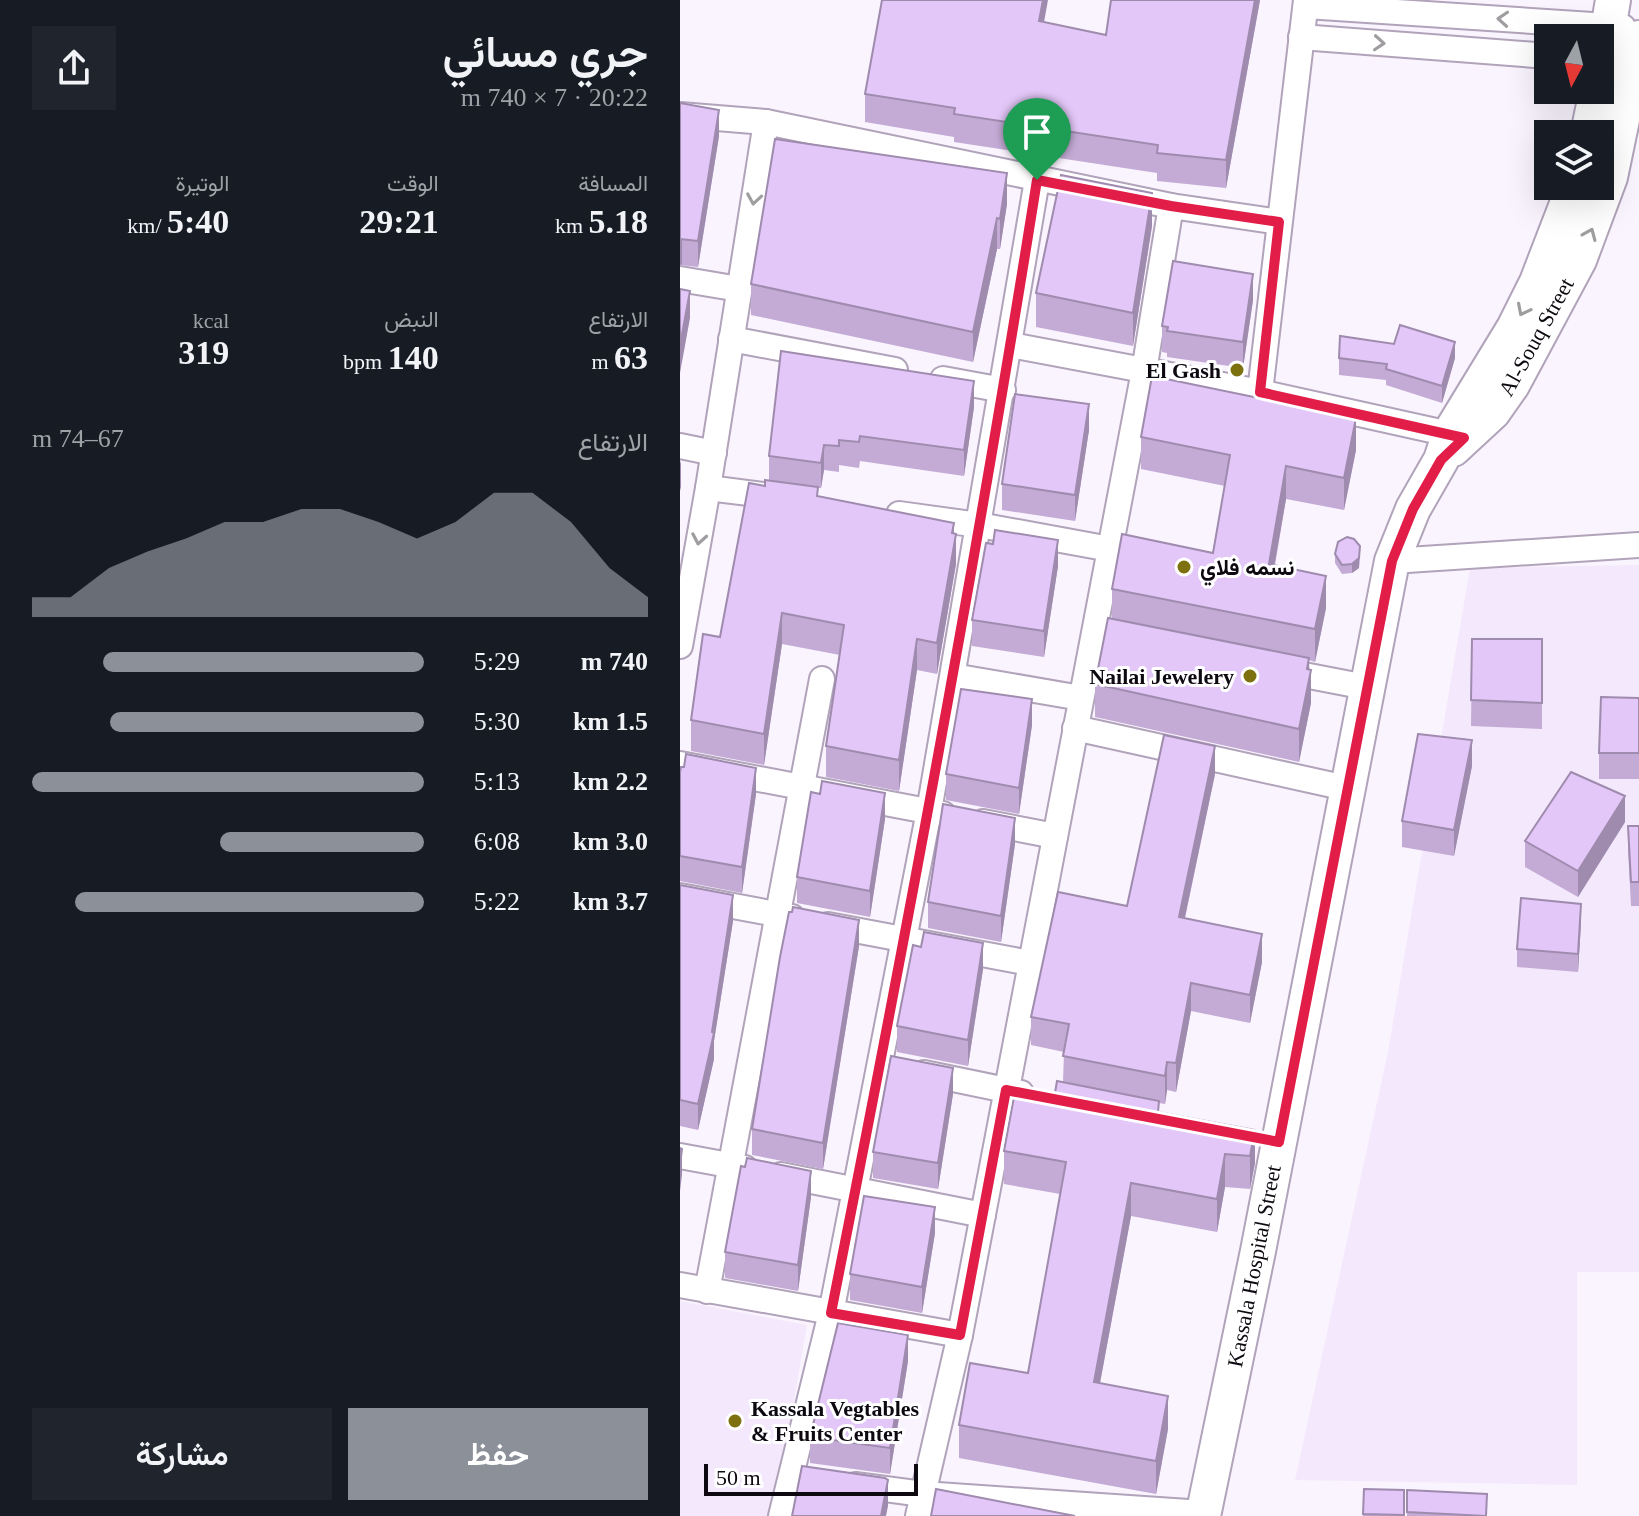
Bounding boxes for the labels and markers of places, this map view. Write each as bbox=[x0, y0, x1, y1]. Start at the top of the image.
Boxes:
pin bbox=[1003, 98, 1071, 180]
place label: El Gash bbox=[1146, 358, 1221, 383]
marker: El Gash bbox=[1228, 361, 1246, 379]
place label: نسمه فلاي bbox=[1200, 555, 1295, 586]
marker: نسمه فلاي bbox=[1175, 558, 1193, 576]
place label: Nailai Jewelery bbox=[1089, 664, 1234, 689]
marker: Nailai Jewelery bbox=[1241, 667, 1259, 685]
place label: Kassala Vegtables & Fruits Center bbox=[751, 1396, 920, 1446]
marker: Kassala Vegtables & Fruits Center bbox=[726, 1412, 744, 1430]

